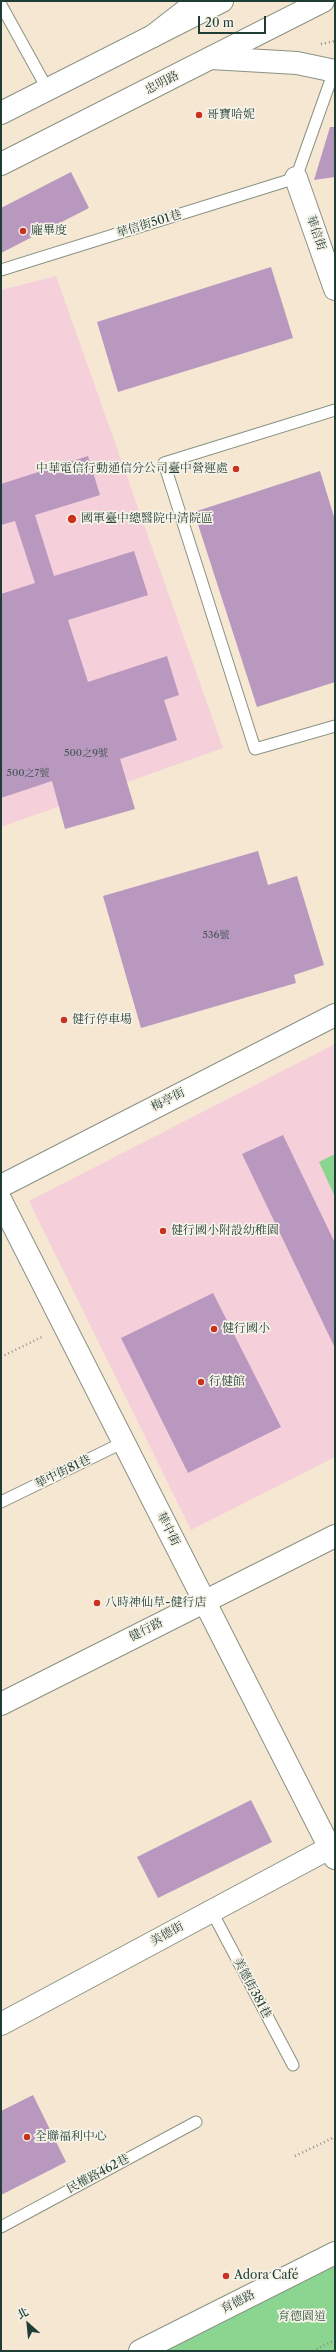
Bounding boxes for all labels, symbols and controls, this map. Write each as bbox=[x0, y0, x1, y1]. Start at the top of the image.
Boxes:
scale bar bbox=[200, 8, 268, 34]
text: 20 m bbox=[205, 15, 234, 30]
street label: 忠明路 bbox=[143, 68, 181, 98]
place label: 哥寶哈妮 bbox=[207, 108, 255, 122]
marker: 哥寶哈妮 bbox=[194, 110, 204, 120]
street label: 華信街501巷 bbox=[115, 207, 183, 241]
street label: 華信街 bbox=[303, 214, 329, 252]
place label: 龐畢度 bbox=[31, 224, 67, 238]
marker: 龐畢度 bbox=[18, 226, 28, 236]
place label: 中華電信行動通信分公司臺中營運處 bbox=[36, 462, 228, 476]
marker: 中華電信行動通信分公司臺中營運處 bbox=[231, 464, 241, 474]
place label: 國軍臺中總醫院中清院區 bbox=[81, 512, 213, 526]
marker: 國軍臺中總醫院中清院區 bbox=[66, 513, 78, 525]
house number: 500之9號 bbox=[64, 747, 108, 759]
house number: 500之7號 bbox=[6, 767, 50, 779]
house number: 536號 bbox=[203, 929, 229, 941]
place label: 健行停車場 bbox=[72, 1013, 132, 1027]
marker: 健行停車場 bbox=[59, 1015, 69, 1025]
street label: 梅亭街 bbox=[149, 1085, 187, 1115]
place label: 健行國小附設幼稚園 bbox=[171, 1224, 279, 1238]
marker: 健行國小附設幼稚園 bbox=[158, 1226, 168, 1236]
place label: 健行國小 bbox=[222, 1322, 270, 1336]
marker: 健行國小 bbox=[209, 1324, 219, 1334]
place label: 行健館 bbox=[209, 1375, 245, 1389]
marker: 行健館 bbox=[196, 1377, 206, 1387]
street label: 華中街81巷 bbox=[33, 1452, 93, 1492]
street label: 華中街 bbox=[153, 1510, 183, 1548]
place label: 八時神仙草-健行店 bbox=[105, 1596, 206, 1610]
marker: 八時神仙草-健行店 bbox=[92, 1598, 102, 1608]
street label: 健行路 bbox=[127, 1615, 165, 1645]
street label: 美德街 bbox=[148, 1919, 186, 1949]
street label: 美德街381巷 bbox=[230, 1955, 274, 2021]
place label: 全聯福利中心 bbox=[35, 2130, 107, 2144]
marker: 全聯福利中心 bbox=[22, 2132, 32, 2142]
street label: 民權路462巷 bbox=[64, 2151, 132, 2197]
place label: Adora Café bbox=[234, 2269, 298, 2283]
marker: Adora Café bbox=[221, 2271, 231, 2281]
street label: 育德路 bbox=[219, 2287, 257, 2317]
north arrow bbox=[8, 2304, 48, 2344]
text: 北 bbox=[14, 2305, 31, 2322]
park label: 育德園道 bbox=[278, 2310, 326, 2324]

